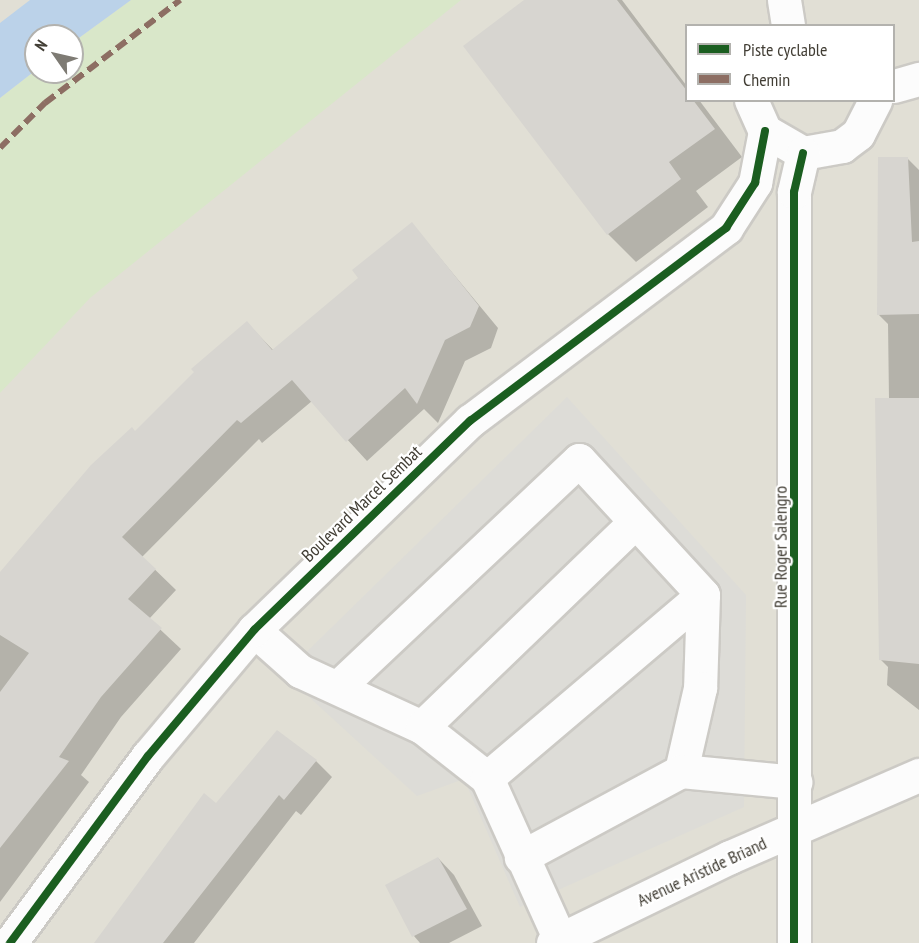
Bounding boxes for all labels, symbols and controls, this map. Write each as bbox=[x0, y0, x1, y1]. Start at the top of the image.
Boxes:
north arrow bbox=[24, 24, 84, 84]
legend bbox=[685, 24, 895, 102]
text: N bbox=[30, 36, 51, 54]
text: Piste cyclable bbox=[743, 38, 827, 61]
text: Chemin bbox=[743, 68, 790, 91]
street label: Boulevard Marcel Sembat bbox=[298, 441, 426, 567]
street label: Rue Roger Salengro bbox=[770, 486, 792, 608]
street label: Avenue Aristide Briand bbox=[634, 832, 770, 912]

